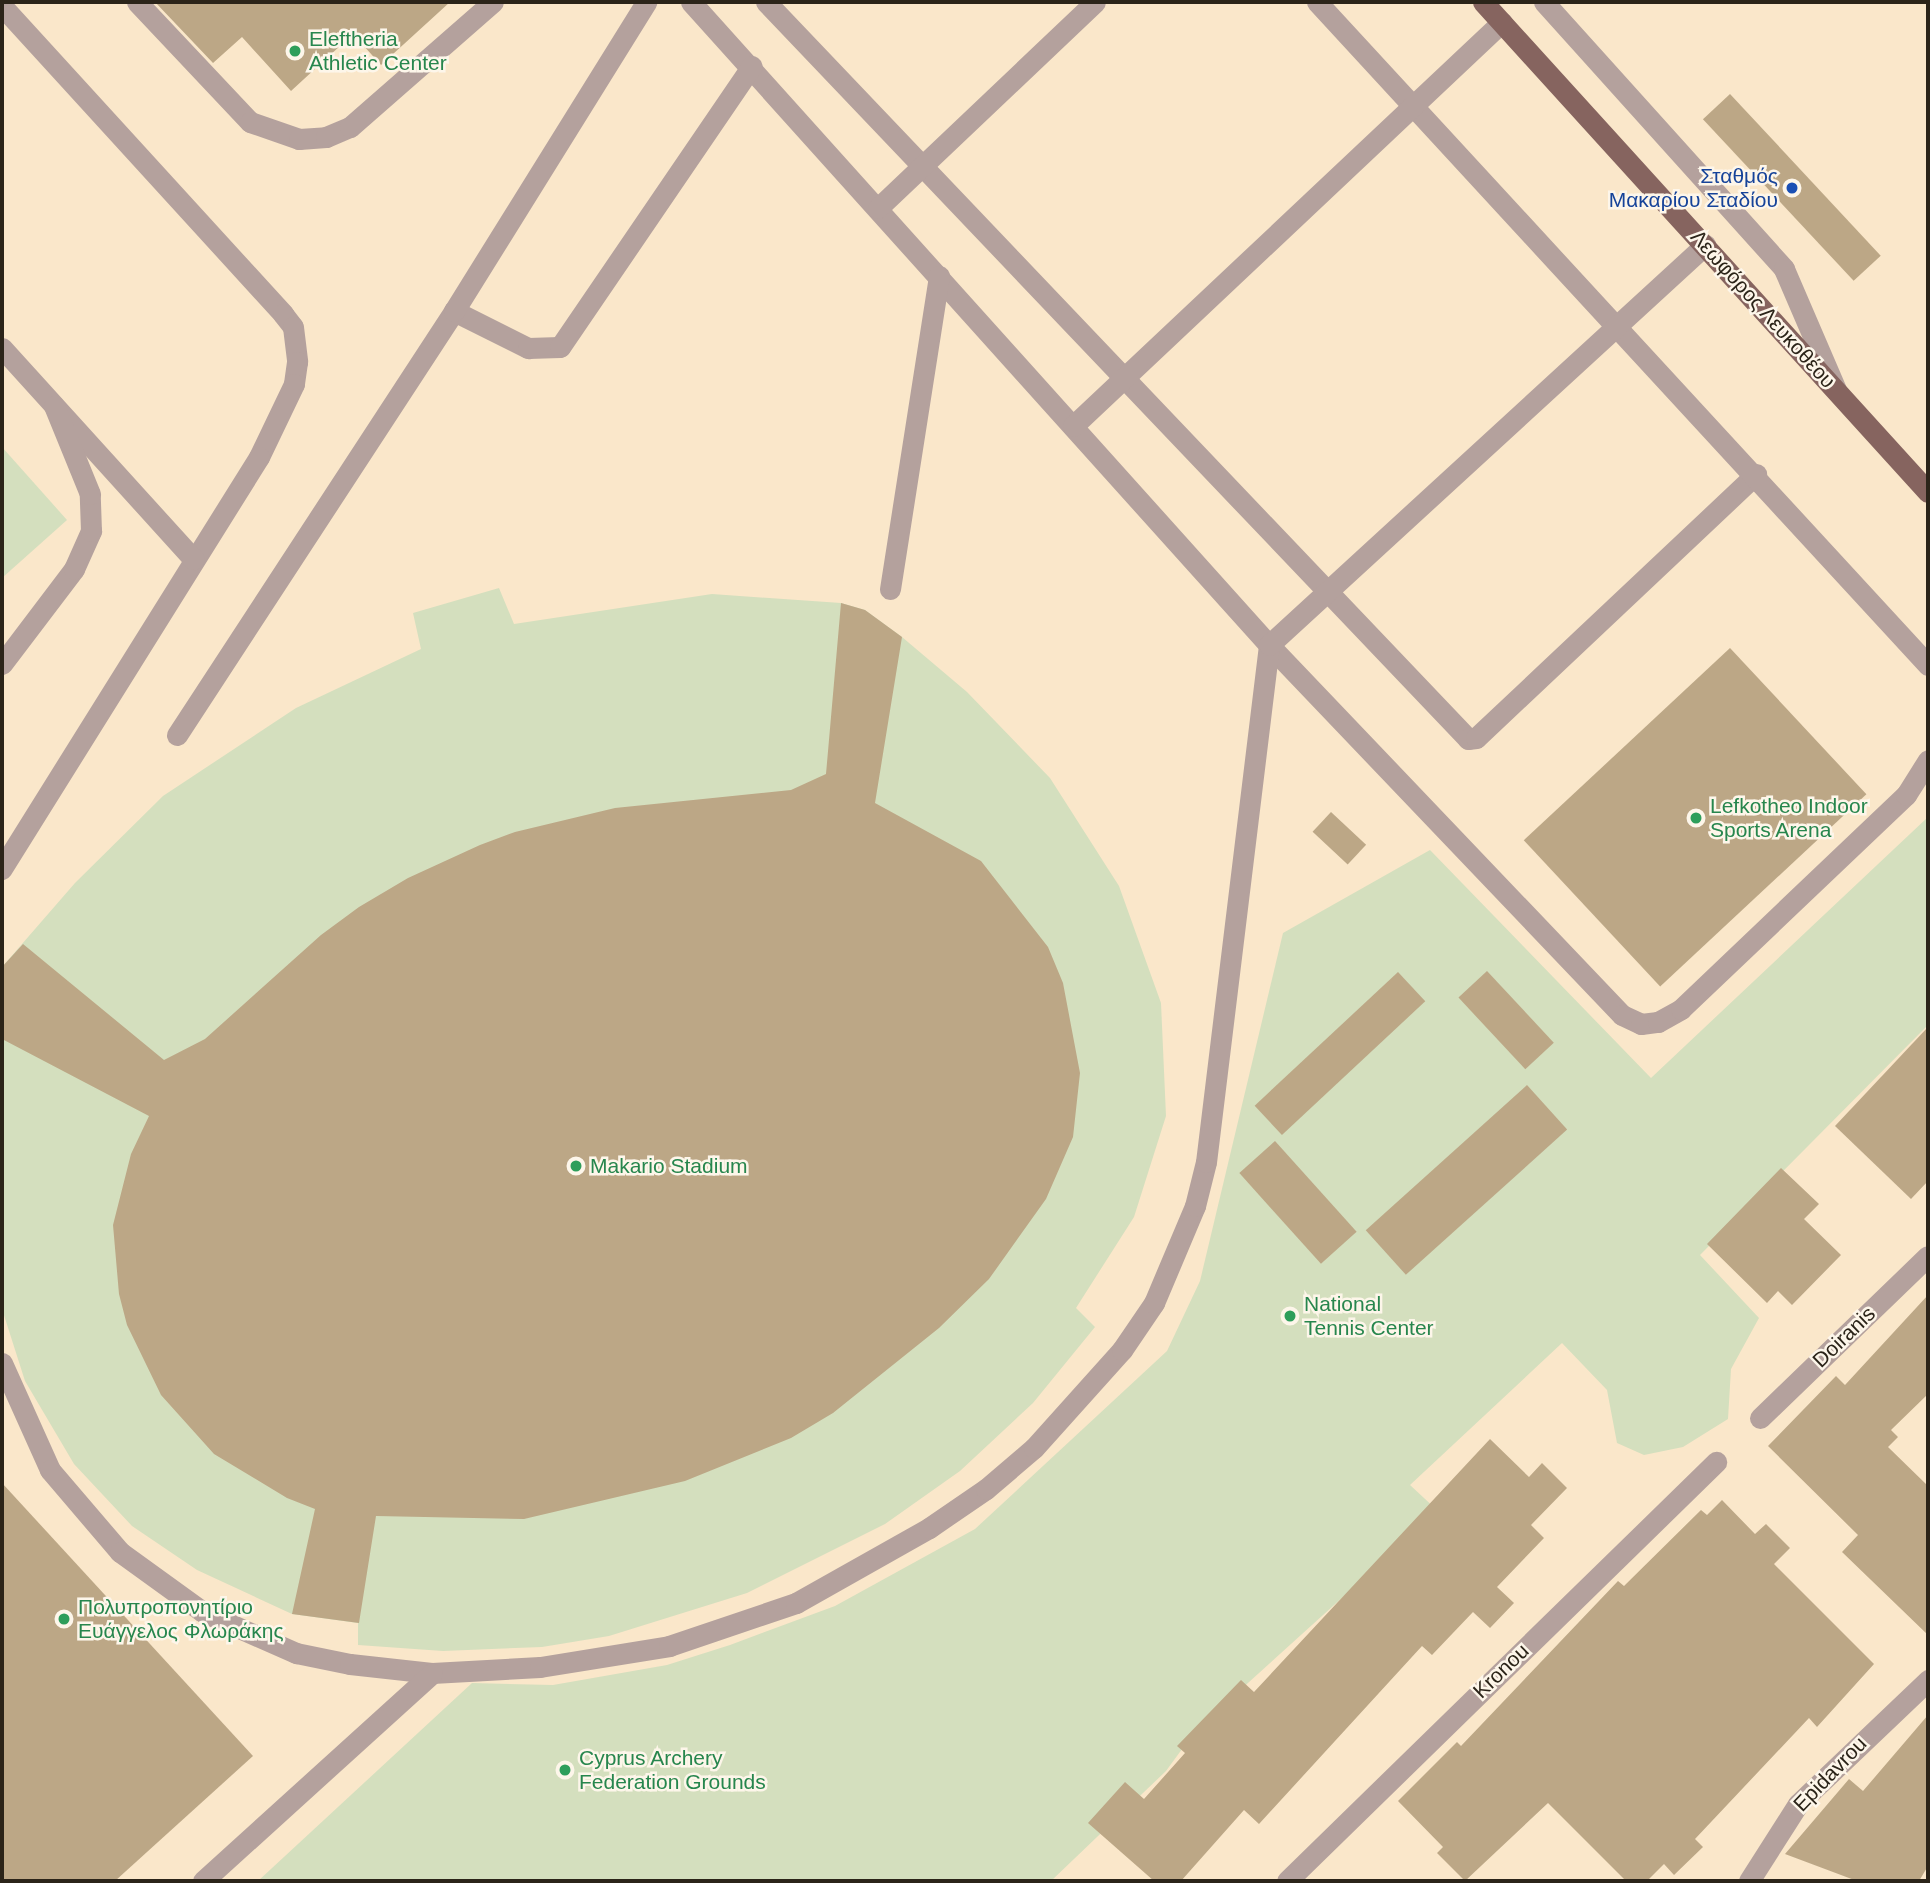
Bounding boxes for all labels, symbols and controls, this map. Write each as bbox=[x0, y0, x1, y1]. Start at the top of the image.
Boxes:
place label: Eleftheria Athletic Center bbox=[309, 26, 447, 76]
marker: Eleftheria Athletic Center bbox=[287, 43, 303, 59]
place label: Σταθμός Μακαρίου Σταδίου bbox=[1609, 163, 1778, 213]
marker: Σταθμός Μακαρίου Σταδίου bbox=[1784, 180, 1800, 196]
street label: Λεωφόρος Λευκοθέου bbox=[1685, 224, 1841, 394]
place label: Lefkotheo Indoor Sports Arena bbox=[1710, 793, 1868, 843]
marker: Lefkotheo Indoor Sports Arena bbox=[1688, 810, 1704, 826]
place label: Makario Stadium bbox=[590, 1153, 748, 1179]
marker: Makario Stadium bbox=[568, 1158, 584, 1174]
place label: National Tennis Center bbox=[1304, 1291, 1434, 1341]
street label: Doiranis bbox=[1808, 1301, 1880, 1373]
marker: National Tennis Center bbox=[1282, 1308, 1298, 1324]
place label: Πολυπροπονητίριο Ευάγγελος Φλωράκης bbox=[78, 1594, 284, 1644]
marker: Πολυπροπονητίριο Ευάγγελος Φλωράκης bbox=[56, 1611, 72, 1627]
street label: Kronou bbox=[1468, 1638, 1534, 1704]
street label: Epidavrou bbox=[1788, 1731, 1872, 1817]
place label: Cyprus Archery Federation Grounds bbox=[579, 1745, 766, 1795]
marker: Cyprus Archery Federation Grounds bbox=[557, 1762, 573, 1778]

